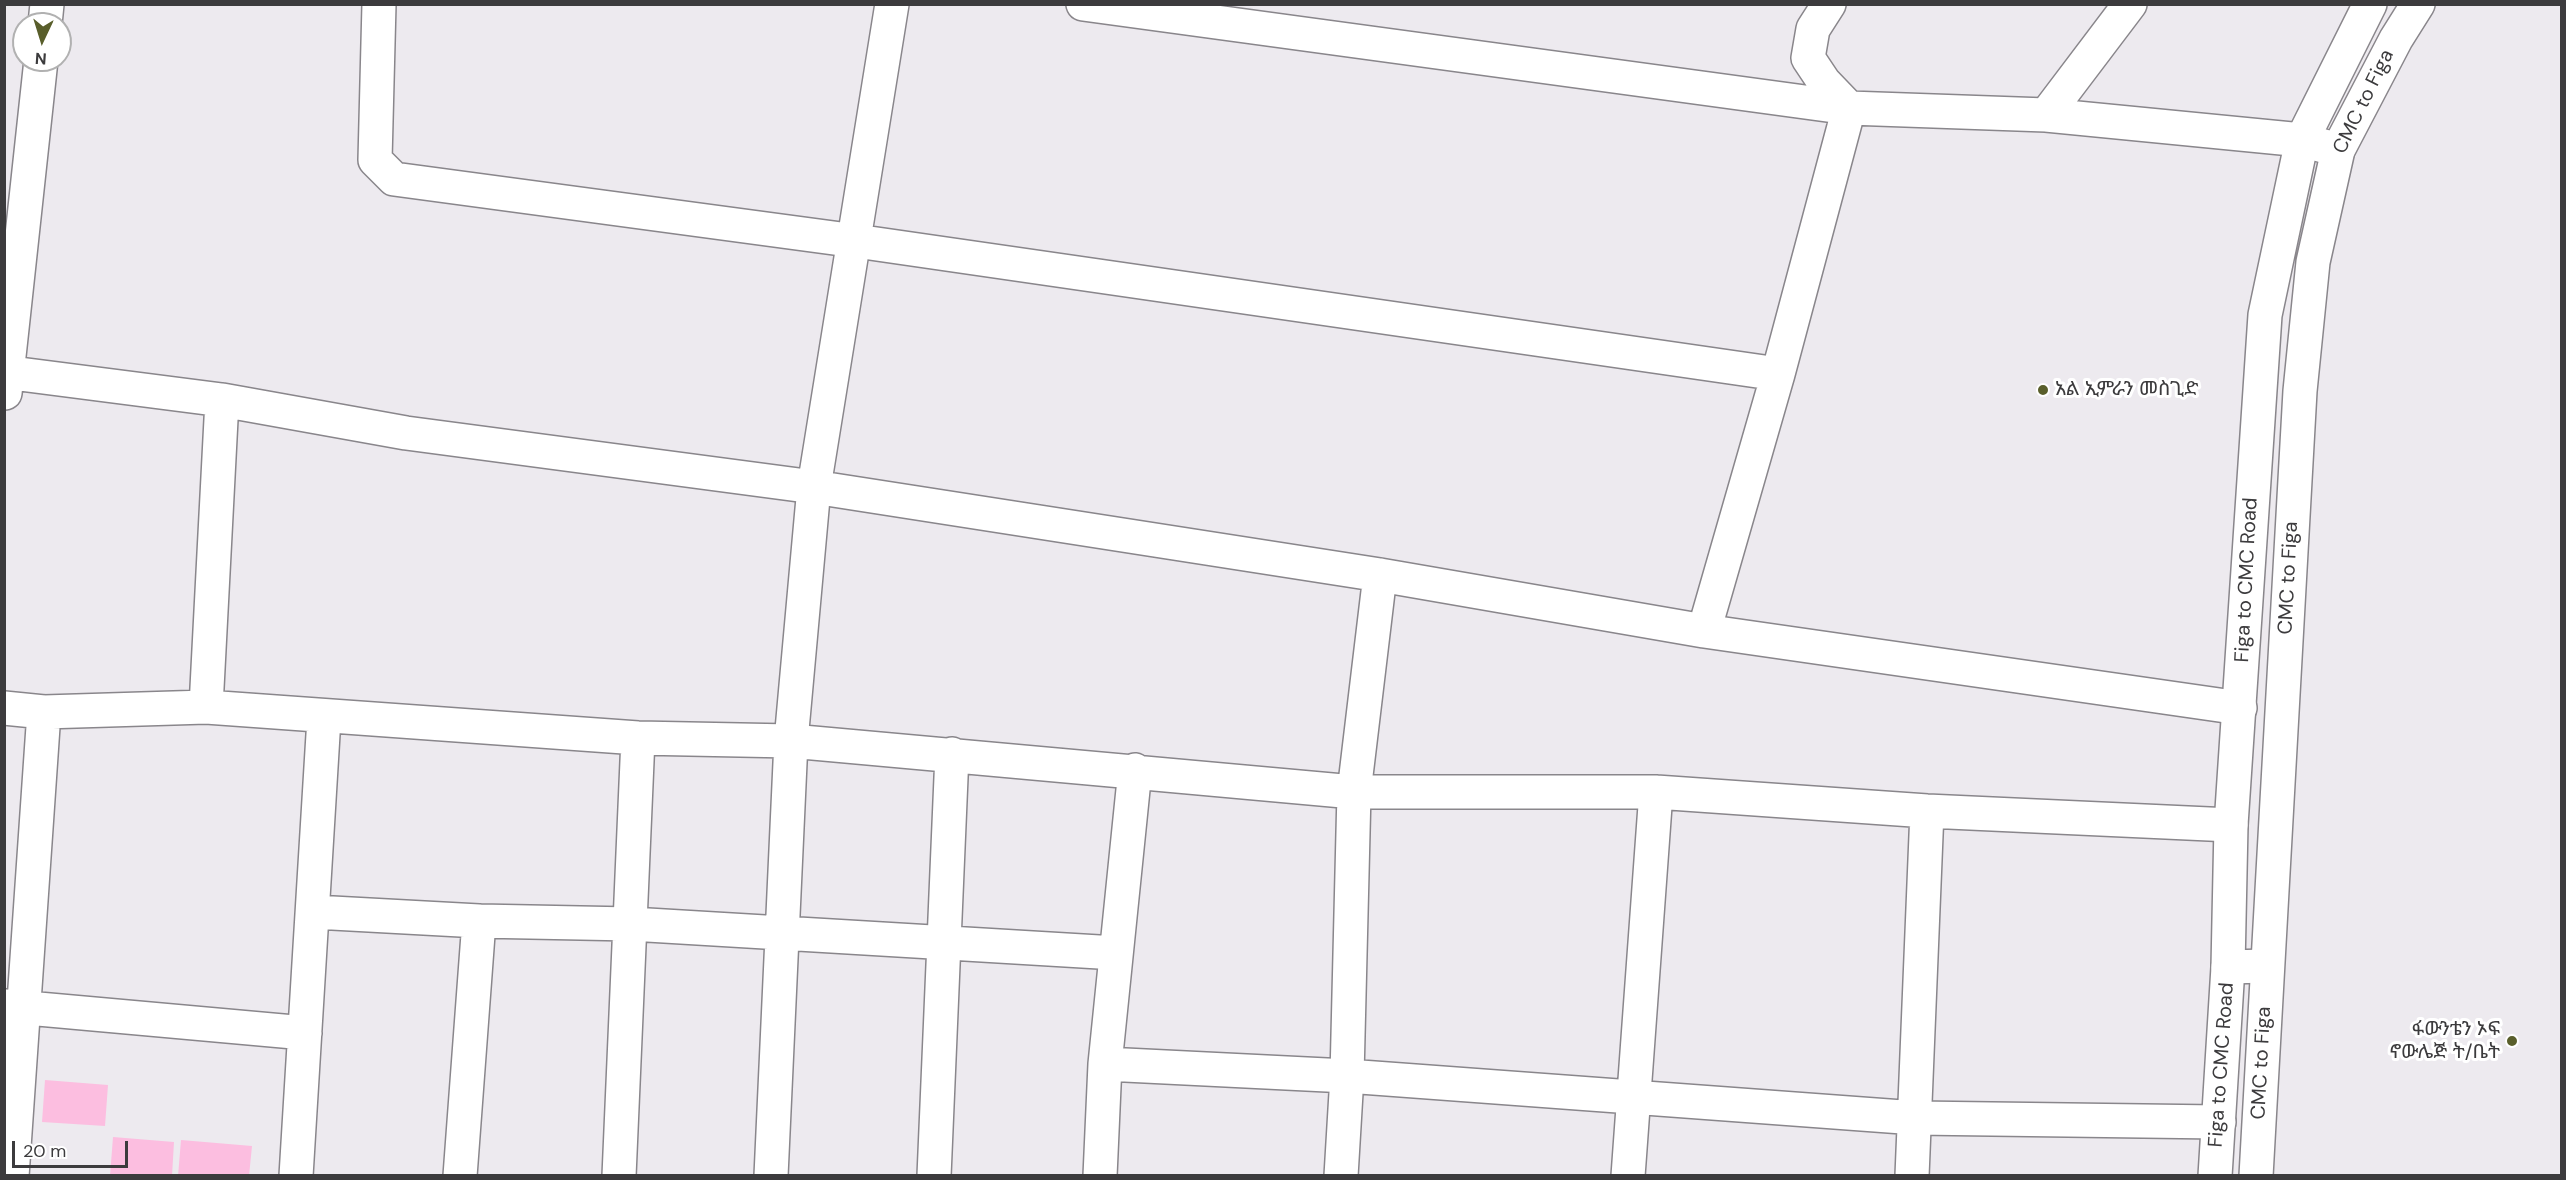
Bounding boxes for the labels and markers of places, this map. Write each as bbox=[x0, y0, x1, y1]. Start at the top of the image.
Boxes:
place label: አል ኢምራን መስጊድ bbox=[2055, 378, 2198, 402]
marker: አል ኢምራን መስጊድ bbox=[2036, 383, 2050, 397]
place label: ፋውንቴን ኦፍ ኖውሌጅ ት/ቤት bbox=[2389, 1018, 2500, 1065]
marker: ፋውንቴን ኦፍ ኖውሌጅ ት/ቤት bbox=[2505, 1034, 2519, 1048]

